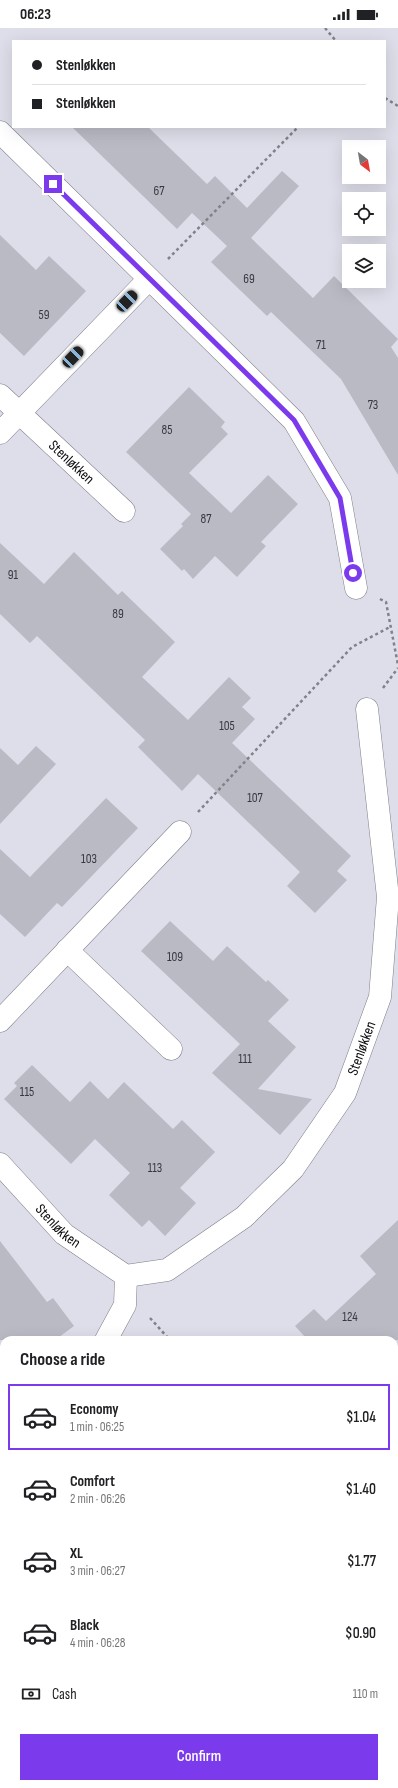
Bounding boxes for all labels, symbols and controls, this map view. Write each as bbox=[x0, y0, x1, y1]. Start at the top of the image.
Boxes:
text: 06:23 bbox=[20, 5, 51, 24]
text: Stenløkken bbox=[56, 56, 116, 75]
text: Stenløkken bbox=[56, 94, 116, 113]
north arrow bbox=[342, 140, 386, 184]
map controls bbox=[342, 140, 386, 288]
route end bbox=[44, 175, 62, 193]
house number: 67 bbox=[154, 183, 165, 199]
button: locate bbox=[342, 192, 386, 236]
button: layers bbox=[342, 244, 386, 288]
house number: 69 bbox=[243, 271, 255, 287]
car bbox=[114, 288, 140, 314]
house number: 59 bbox=[39, 307, 50, 323]
house number: 71 bbox=[316, 337, 326, 353]
car bbox=[60, 344, 86, 370]
house number: 73 bbox=[368, 397, 378, 413]
house number: 85 bbox=[162, 422, 172, 438]
street label: Stenløkken bbox=[44, 436, 98, 488]
house number: 87 bbox=[201, 511, 212, 527]
route start bbox=[344, 564, 362, 582]
house number: 91 bbox=[8, 567, 19, 583]
house number: 89 bbox=[112, 606, 124, 622]
house number: 105 bbox=[219, 718, 235, 734]
house number: 107 bbox=[247, 790, 264, 806]
house number: 103 bbox=[81, 851, 97, 867]
house number: 109 bbox=[167, 949, 183, 965]
street label: Stenløkken bbox=[343, 1019, 380, 1078]
house number: 111 bbox=[238, 1051, 252, 1067]
house number: 115 bbox=[20, 1084, 34, 1100]
house number: 113 bbox=[148, 1160, 162, 1176]
street label: Stenløkken bbox=[31, 1200, 84, 1252]
house number: 124 bbox=[342, 1309, 358, 1325]
text: Choose a ride bbox=[20, 1349, 105, 1370]
icon: car bbox=[22, 1399, 58, 1435]
text: Economy bbox=[70, 1400, 119, 1419]
text: $1.04 bbox=[346, 1408, 376, 1427]
text: 1 min · 06:25 bbox=[70, 1419, 124, 1435]
icon: car bbox=[22, 1471, 58, 1507]
text: Comfort bbox=[70, 1472, 115, 1491]
text: $1.40 bbox=[346, 1480, 376, 1499]
text: 2 min · 06:26 bbox=[70, 1491, 125, 1507]
icon: car bbox=[22, 1543, 58, 1579]
text: XL bbox=[70, 1544, 83, 1563]
text: $1.77 bbox=[347, 1552, 376, 1571]
text: 3 min · 06:27 bbox=[70, 1563, 125, 1579]
icon: car bbox=[22, 1615, 58, 1651]
text: Black bbox=[70, 1616, 99, 1635]
text: $0.90 bbox=[345, 1624, 376, 1643]
text: 4 min · 06:28 bbox=[70, 1635, 126, 1651]
icon: cash bbox=[20, 1683, 42, 1705]
text: Cash bbox=[52, 1685, 77, 1704]
text: 110 m bbox=[353, 1686, 378, 1702]
button: Confirm bbox=[20, 1734, 378, 1780]

